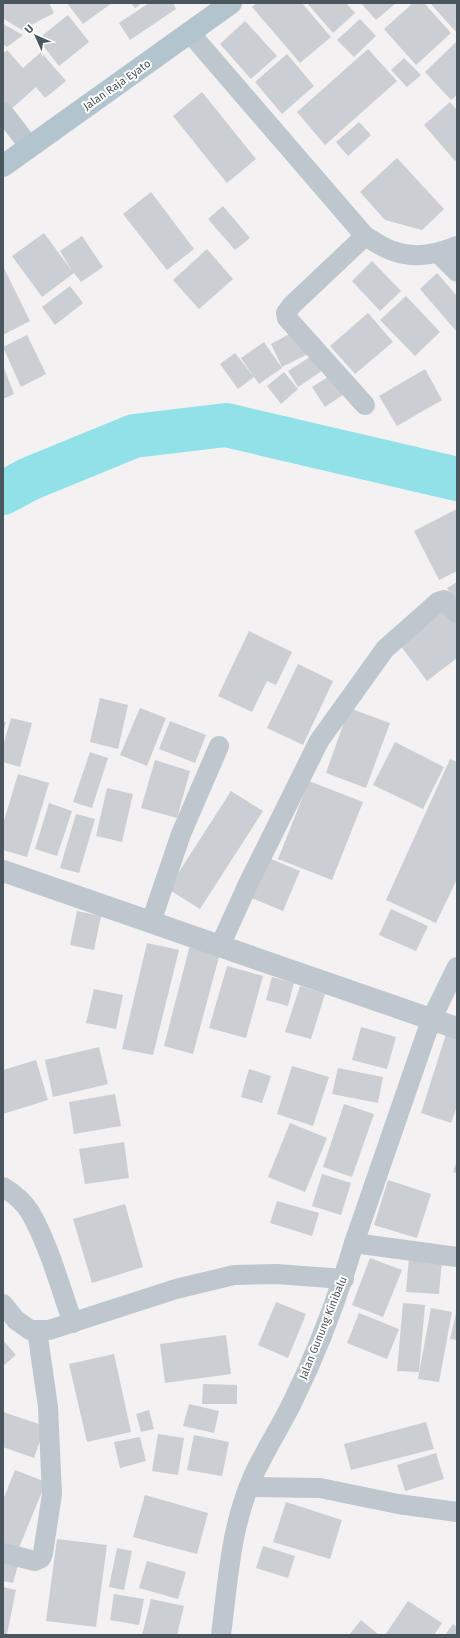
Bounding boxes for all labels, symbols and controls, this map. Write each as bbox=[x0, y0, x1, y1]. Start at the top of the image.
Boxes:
north arrow bbox=[16, 16, 56, 56]
text: U bbox=[22, 22, 36, 36]
street label: Jalan Raja Eyato bbox=[81, 57, 153, 113]
street label: Jalan Gunung Kinibalu bbox=[296, 1275, 350, 1381]

